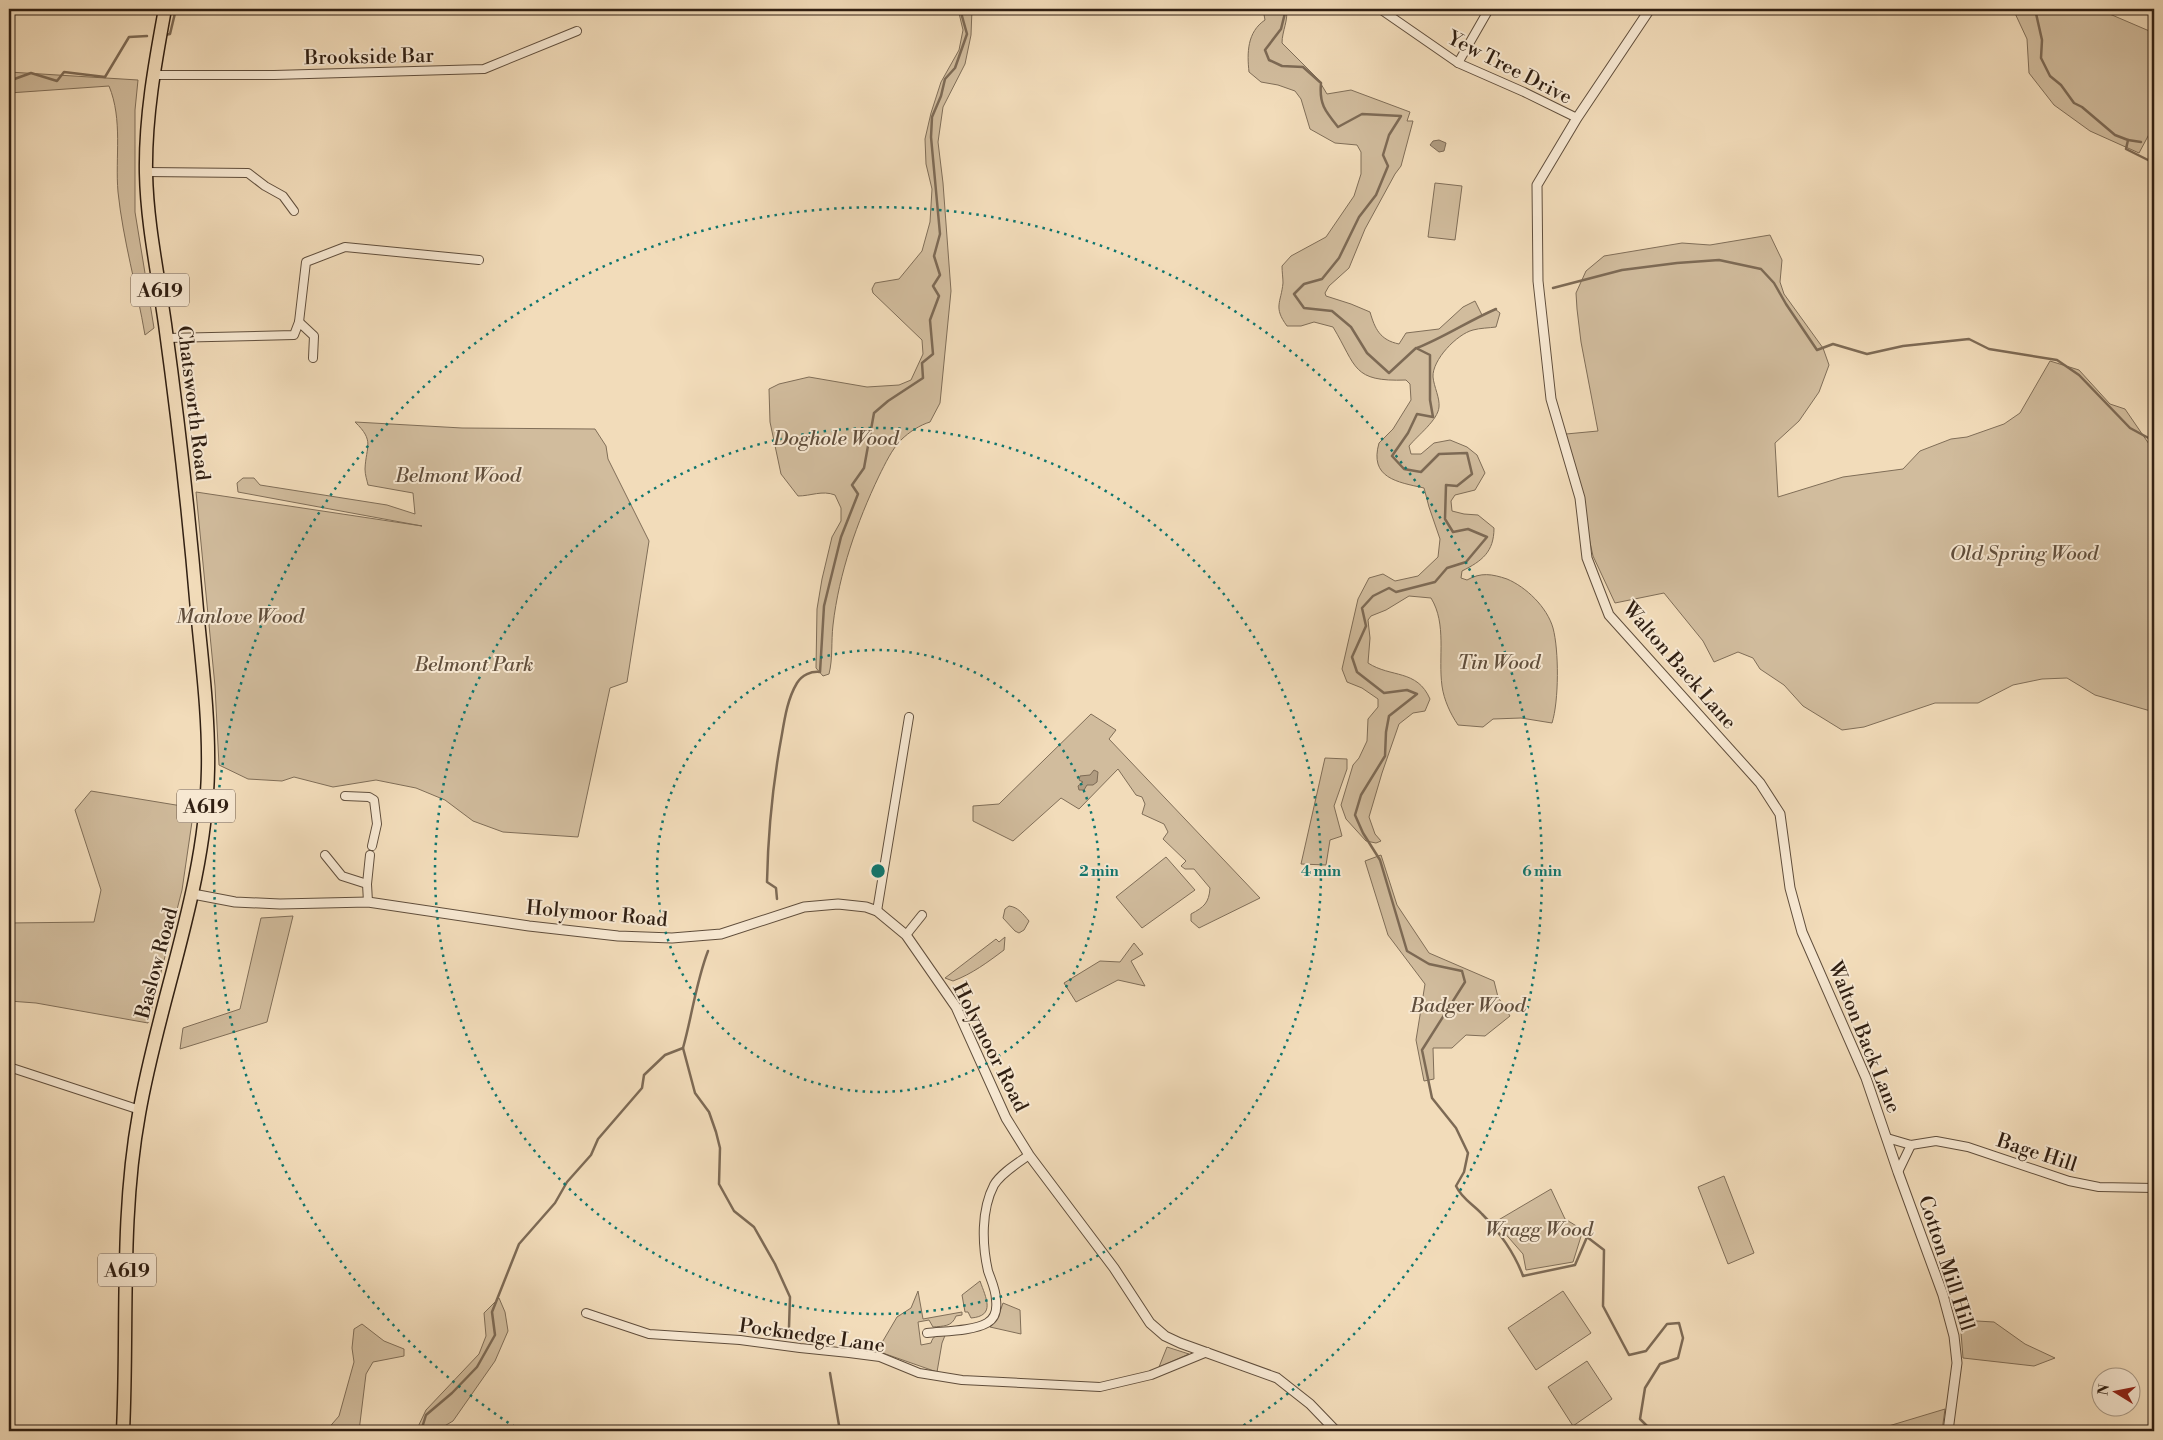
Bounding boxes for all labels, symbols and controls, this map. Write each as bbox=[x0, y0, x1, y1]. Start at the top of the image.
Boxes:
street label: Yew Tree Drive bbox=[1442, 26, 1576, 110]
street label: Brookside Bar bbox=[303, 44, 435, 71]
road number: A619 bbox=[131, 274, 189, 306]
street label: Chatsworth Road bbox=[171, 324, 214, 483]
park label: Doghole Wood bbox=[772, 427, 899, 452]
park label: Belmont Wood bbox=[394, 464, 522, 489]
park label: Old Spring Wood bbox=[1950, 542, 2099, 567]
street label: Walton Back Lane bbox=[1616, 596, 1741, 735]
park label: Manlove Wood bbox=[176, 605, 305, 630]
park label: Tin Wood bbox=[1458, 651, 1541, 676]
park label: Belmont Park bbox=[414, 653, 533, 678]
road number: A619 bbox=[177, 789, 235, 822]
centre of rings bbox=[869, 862, 887, 880]
text: 2 min bbox=[1079, 862, 1119, 881]
text: 4 min bbox=[1301, 862, 1342, 881]
text: 6 min bbox=[1522, 862, 1563, 881]
street label: Holymoor Road bbox=[525, 896, 669, 933]
street label: Baslow Road bbox=[130, 904, 184, 1023]
street label: Walton Back Lane bbox=[1821, 957, 1905, 1117]
street label: Holymoor Road bbox=[946, 979, 1033, 1117]
park label: Badger Wood bbox=[1409, 994, 1526, 1019]
street label: Bage Hill bbox=[1992, 1128, 2080, 1178]
street label: Cotton Mill Hill bbox=[1912, 1193, 1979, 1334]
park label: Wragg Wood bbox=[1485, 1218, 1594, 1243]
road number: A619 bbox=[98, 1254, 156, 1286]
street label: Pocknedge Lane bbox=[737, 1314, 886, 1359]
north arrow bbox=[2090, 1368, 2140, 1418]
text: N bbox=[2094, 1383, 2114, 1397]

